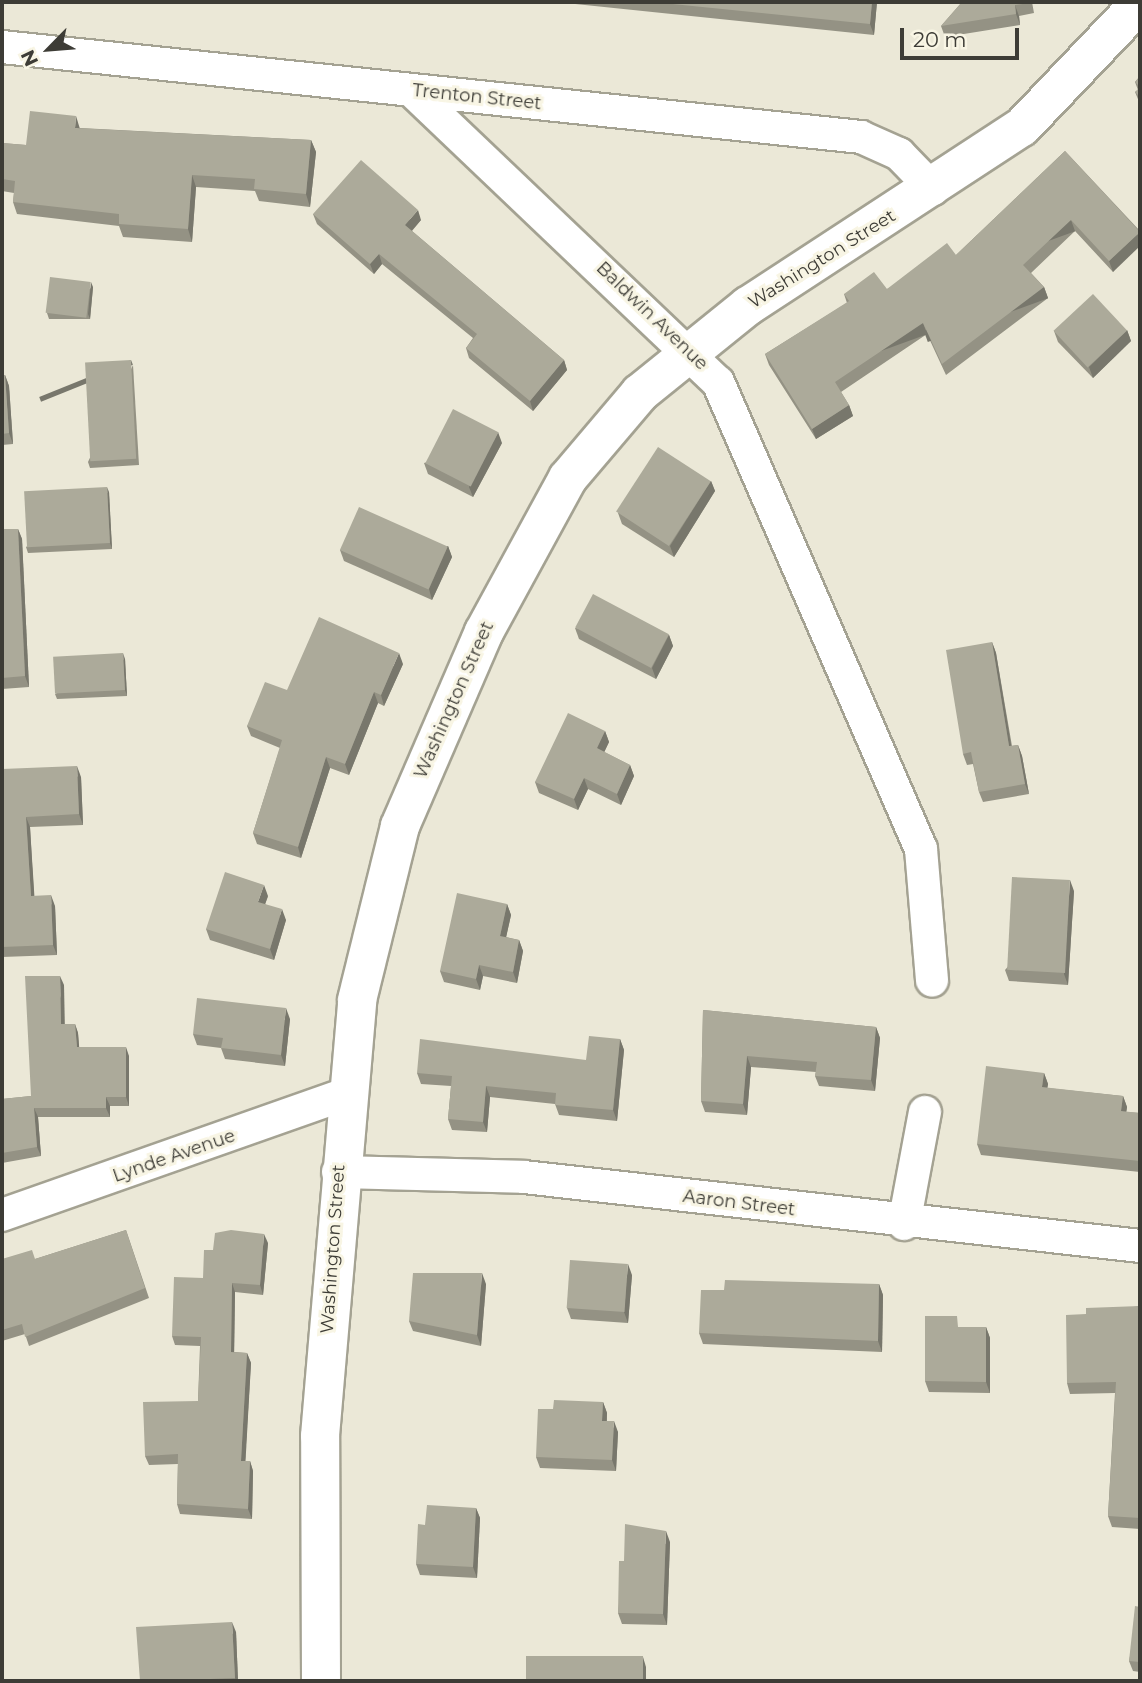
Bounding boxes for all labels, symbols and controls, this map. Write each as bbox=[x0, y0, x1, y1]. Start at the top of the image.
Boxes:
north arrow bbox=[14, 14, 84, 84]
scale bar bbox=[904, 14, 1023, 58]
text: 20 m bbox=[913, 27, 967, 52]
text: N bbox=[16, 46, 43, 70]
street label: Trenton Street bbox=[411, 79, 543, 115]
street label: Washington Street bbox=[744, 205, 900, 313]
street label: Baldwin Avenue bbox=[592, 257, 712, 375]
street label: Washington Street bbox=[410, 618, 498, 782]
street label: Lynde Avenue bbox=[110, 1125, 238, 1187]
street label: Washington Street bbox=[316, 1164, 350, 1334]
street label: Aaron Street bbox=[682, 1185, 796, 1221]

